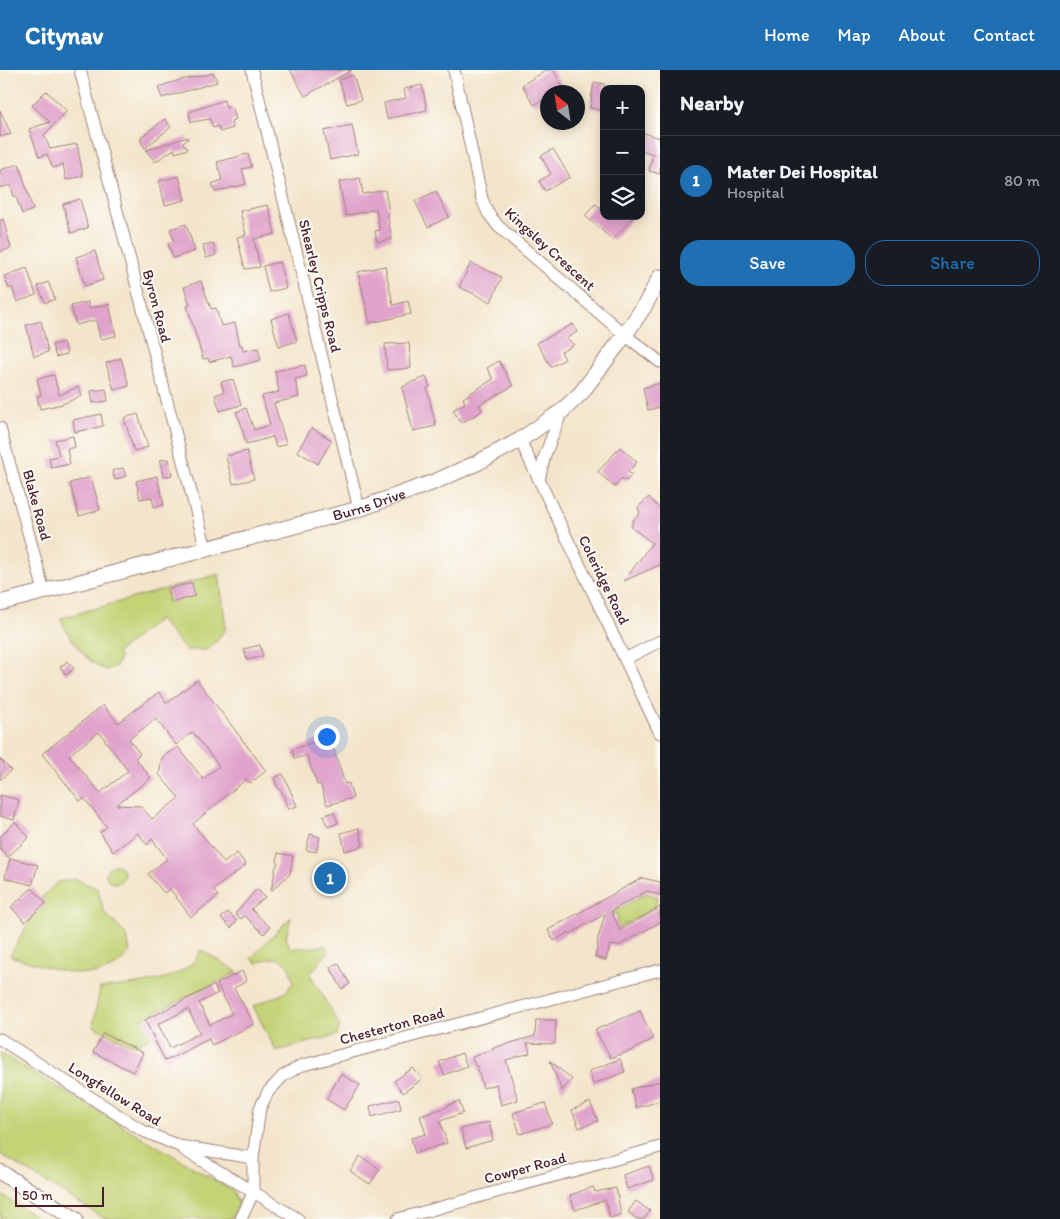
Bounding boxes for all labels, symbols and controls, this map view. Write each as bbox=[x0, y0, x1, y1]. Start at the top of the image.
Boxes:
text: Citynav bbox=[25, 21, 103, 50]
text: Home bbox=[764, 24, 810, 46]
text: Map bbox=[838, 24, 871, 46]
text: About bbox=[899, 24, 945, 46]
text: Contact bbox=[973, 24, 1035, 46]
north arrow bbox=[540, 85, 585, 130]
map controls bbox=[600, 85, 645, 220]
button: + bbox=[600, 85, 645, 130]
text: Nearby bbox=[680, 90, 744, 115]
button: − bbox=[600, 130, 645, 175]
text: Mater Dei Hospital bbox=[727, 160, 878, 183]
text: 1 bbox=[692, 171, 700, 190]
text: 80 m bbox=[1004, 171, 1040, 190]
button: layers bbox=[600, 175, 645, 220]
text: Hospital bbox=[727, 183, 784, 202]
street label: Kingsley Crescent bbox=[501, 204, 599, 295]
street label: Shearley Cripps Road bbox=[295, 218, 345, 354]
button: Save bbox=[680, 240, 855, 286]
button: Share bbox=[865, 240, 1040, 286]
street label: Byron Road bbox=[139, 268, 176, 345]
street label: Blake Road bbox=[19, 468, 55, 542]
street label: Burns Drive bbox=[331, 484, 408, 525]
street label: Coleridge Road bbox=[575, 532, 633, 628]
your location bbox=[314, 724, 340, 750]
pin: 1 bbox=[314, 859, 346, 897]
street label: Chesterton Road bbox=[338, 1003, 447, 1049]
street label: Longfellow Road bbox=[65, 1058, 165, 1130]
street label: Cowper Road bbox=[482, 1148, 569, 1188]
scale bar bbox=[15, 1184, 104, 1207]
text: 50 m bbox=[22, 1187, 53, 1204]

